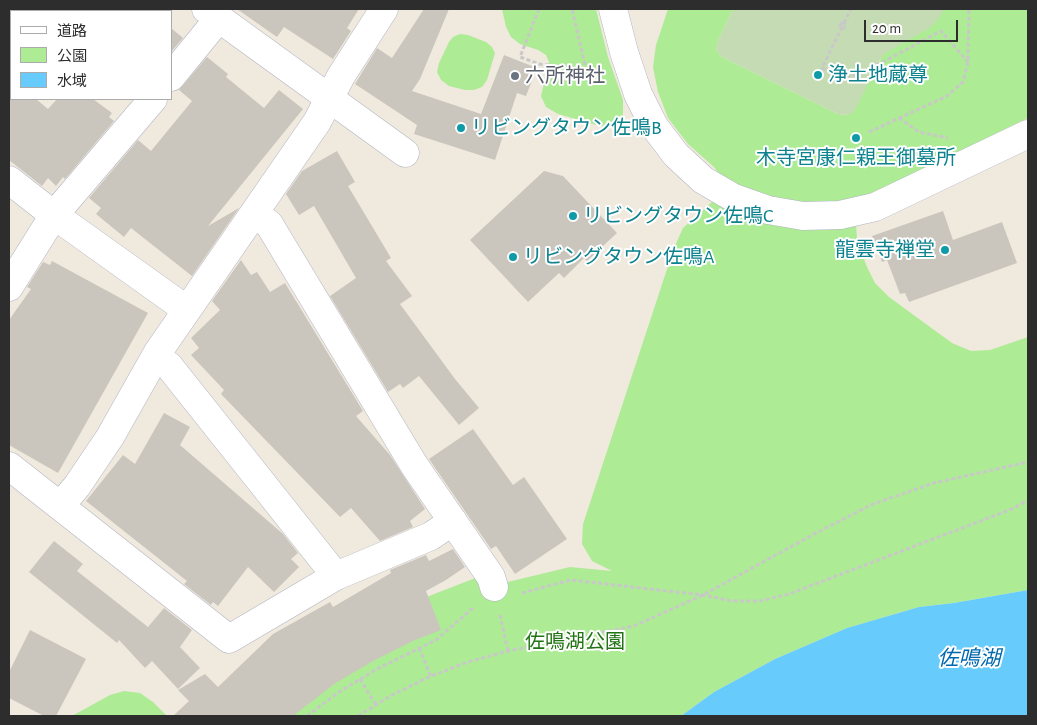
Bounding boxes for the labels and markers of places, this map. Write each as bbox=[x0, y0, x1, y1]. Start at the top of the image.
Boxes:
place label: 浄土地蔵尊 bbox=[828, 63, 928, 87]
place label: 六所神社 bbox=[525, 64, 605, 88]
marker: 浄土地蔵尊 bbox=[812, 69, 824, 81]
marker: 六所神社 bbox=[509, 70, 521, 82]
place label: リビングタウン佐鳴B bbox=[471, 116, 662, 140]
marker: リビングタウン佐鳴B bbox=[455, 122, 467, 134]
marker: 木寺宮康仁親王御墓所 bbox=[850, 132, 862, 144]
place label: 木寺宮康仁親王御墓所 bbox=[756, 146, 956, 170]
place label: リビングタウン佐鳴C bbox=[583, 204, 773, 228]
marker: リビングタウン佐鳴C bbox=[567, 210, 579, 222]
place label: 龍雲寺禅堂 bbox=[835, 238, 935, 262]
marker: 龍雲寺禅堂 bbox=[939, 244, 951, 256]
place label: リビングタウン佐鳴A bbox=[523, 245, 715, 269]
marker: リビングタウン佐鳴A bbox=[507, 251, 519, 263]

